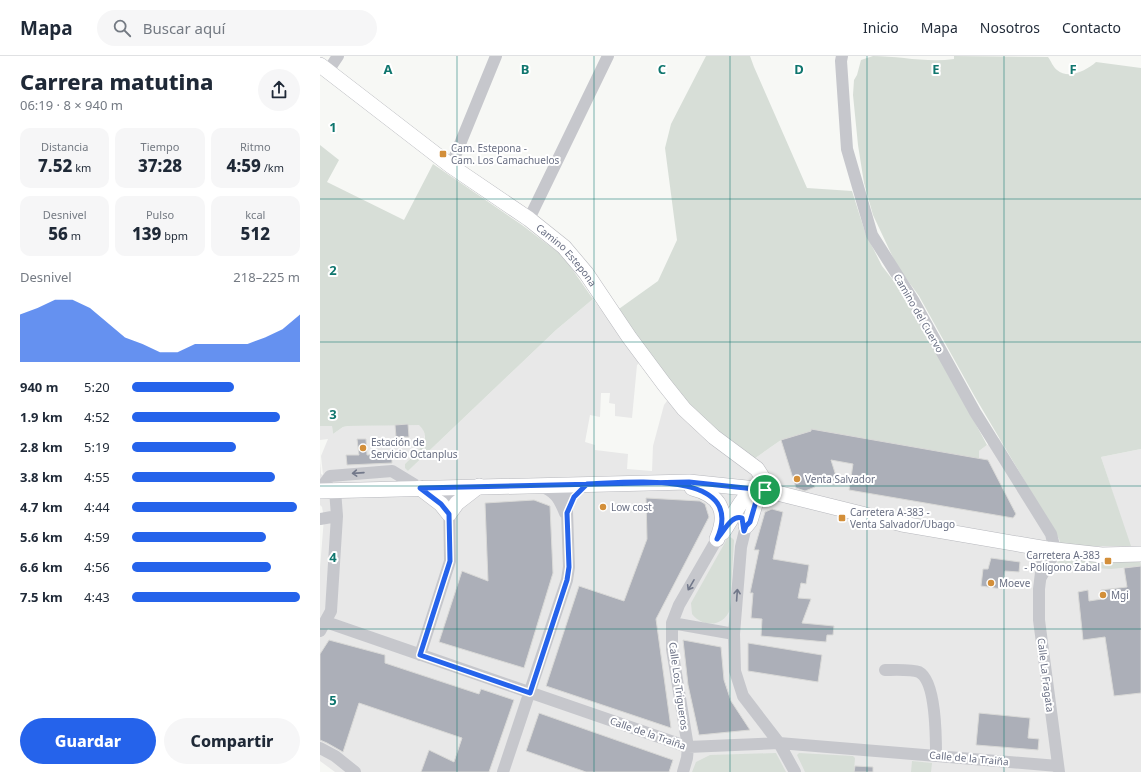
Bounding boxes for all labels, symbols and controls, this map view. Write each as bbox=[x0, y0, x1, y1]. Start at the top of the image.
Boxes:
search box bbox=[97, 10, 377, 46]
text: Mapa bbox=[20, 15, 73, 41]
icon: search bbox=[111, 17, 133, 39]
text: Buscar aquí bbox=[143, 18, 225, 38]
text: Inicio bbox=[863, 18, 899, 37]
text: Mapa bbox=[921, 18, 958, 37]
text: Nosotros bbox=[980, 18, 1040, 37]
text: Contacto bbox=[1062, 18, 1121, 37]
text: A bbox=[384, 60, 393, 78]
text: B bbox=[521, 60, 529, 78]
text: C bbox=[658, 60, 666, 78]
text: D bbox=[794, 60, 804, 78]
text: E bbox=[932, 60, 940, 78]
text: F bbox=[1069, 60, 1077, 78]
text: Carrera matutina bbox=[20, 66, 213, 96]
button: share bbox=[258, 69, 300, 111]
text: 06:19 · 8 × 940 m bbox=[20, 96, 123, 114]
text: 1 bbox=[329, 118, 337, 136]
text: Distancia bbox=[41, 139, 88, 154]
text: Tiempo bbox=[141, 139, 179, 154]
text: Ritmo bbox=[240, 139, 271, 154]
place label: Cam. Estepona - Cam. Los Camachuelos bbox=[451, 141, 560, 167]
marker: Cam. Estepona - Cam. Los Camachuelos bbox=[438, 149, 448, 159]
text: 7.52 bbox=[38, 154, 72, 177]
text: 37:28 bbox=[138, 154, 182, 177]
text: 4:59 bbox=[227, 154, 261, 177]
text: km bbox=[72, 160, 91, 175]
text: /km bbox=[261, 160, 284, 175]
text: Desnivel bbox=[43, 207, 87, 222]
text: Pulso bbox=[146, 207, 174, 222]
text: kcal bbox=[245, 207, 265, 222]
street label: Camino Estepona bbox=[533, 220, 600, 289]
text: 56 bbox=[48, 222, 68, 245]
text: 139 bbox=[132, 222, 161, 245]
text: 512 bbox=[241, 222, 270, 245]
text: m bbox=[68, 228, 81, 243]
text: bpm bbox=[161, 228, 188, 243]
text: 2 bbox=[329, 261, 337, 279]
text: Desnivel bbox=[20, 268, 72, 286]
text: 218–225 m bbox=[233, 268, 300, 286]
street label: Camino del Cuervo bbox=[891, 271, 947, 355]
text: 940 m bbox=[20, 378, 58, 396]
text: 5:20 bbox=[84, 378, 110, 396]
text: 3 bbox=[329, 405, 337, 423]
text: 1.9 km bbox=[20, 408, 63, 426]
text: 4:52 bbox=[84, 408, 110, 426]
place label: Estación de Servicio Octanplus bbox=[371, 435, 458, 461]
text: 2.8 km bbox=[20, 438, 63, 456]
text: 5:19 bbox=[84, 438, 110, 456]
marker: Estación de Servicio Octanplus bbox=[358, 443, 368, 453]
text: 3.8 km bbox=[20, 468, 63, 486]
text: 4:55 bbox=[84, 468, 110, 486]
one-way arrow bbox=[352, 470, 365, 477]
place label: Venta Salvador bbox=[805, 472, 875, 486]
pin bbox=[748, 473, 782, 507]
marker: Venta Salvador bbox=[792, 474, 802, 484]
icon: arrive bbox=[754, 479, 776, 501]
text: 4.7 km bbox=[20, 498, 63, 516]
text: 4:44 bbox=[84, 498, 110, 516]
place label: Low cost bbox=[611, 500, 652, 514]
marker: Low cost bbox=[598, 502, 608, 512]
place label: Carretera A-383 - Venta Salvador/Ubago bbox=[850, 505, 955, 531]
marker: Carretera A-383 - Venta Salvador/Ubago bbox=[837, 513, 847, 523]
text: 5.6 km bbox=[20, 528, 63, 546]
text: 4:59 bbox=[84, 528, 110, 546]
text: 4 bbox=[329, 548, 337, 566]
place label: Carretera A-383 - Polígono Zabal bbox=[1024, 548, 1100, 574]
marker: Carretera A-383 - Polígono Zabal bbox=[1103, 556, 1113, 566]
text: 6.6 km bbox=[20, 558, 63, 576]
text: 4:56 bbox=[84, 558, 110, 576]
place label: Moeve bbox=[999, 576, 1031, 590]
marker: Moeve bbox=[986, 578, 996, 588]
one-way arrow bbox=[687, 579, 695, 591]
text: 7.5 km bbox=[20, 588, 63, 606]
text: 4:43 bbox=[84, 588, 110, 606]
place label: Mgi bbox=[1111, 588, 1129, 602]
one-way arrow bbox=[734, 589, 741, 602]
marker: Mgi bbox=[1098, 590, 1108, 600]
street label: Calle La Fragata bbox=[1035, 637, 1057, 713]
street label: Calle Los Trigueros bbox=[666, 641, 692, 731]
text: 5 bbox=[329, 691, 337, 709]
street label: Calle de la Traiña bbox=[608, 713, 688, 753]
button: Guardar bbox=[20, 718, 156, 764]
button: Compartir bbox=[164, 718, 300, 764]
street label: Calle de la Traiña bbox=[929, 748, 1009, 768]

